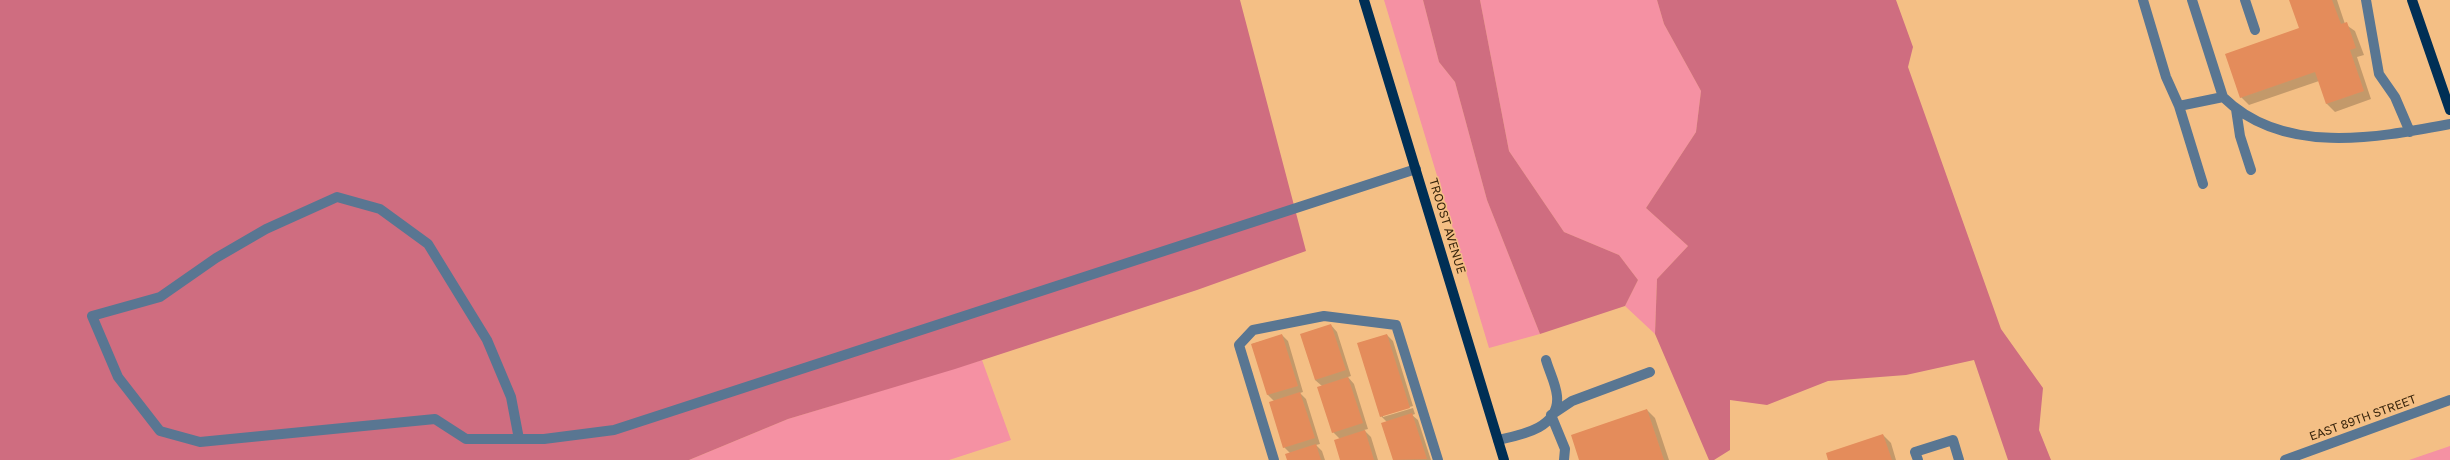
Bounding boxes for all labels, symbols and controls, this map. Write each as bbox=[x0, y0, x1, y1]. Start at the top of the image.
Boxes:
street label: TROOST AVENUE bbox=[1426, 177, 1468, 275]
street label: EAST 89TH STREET bbox=[2308, 392, 2418, 444]

